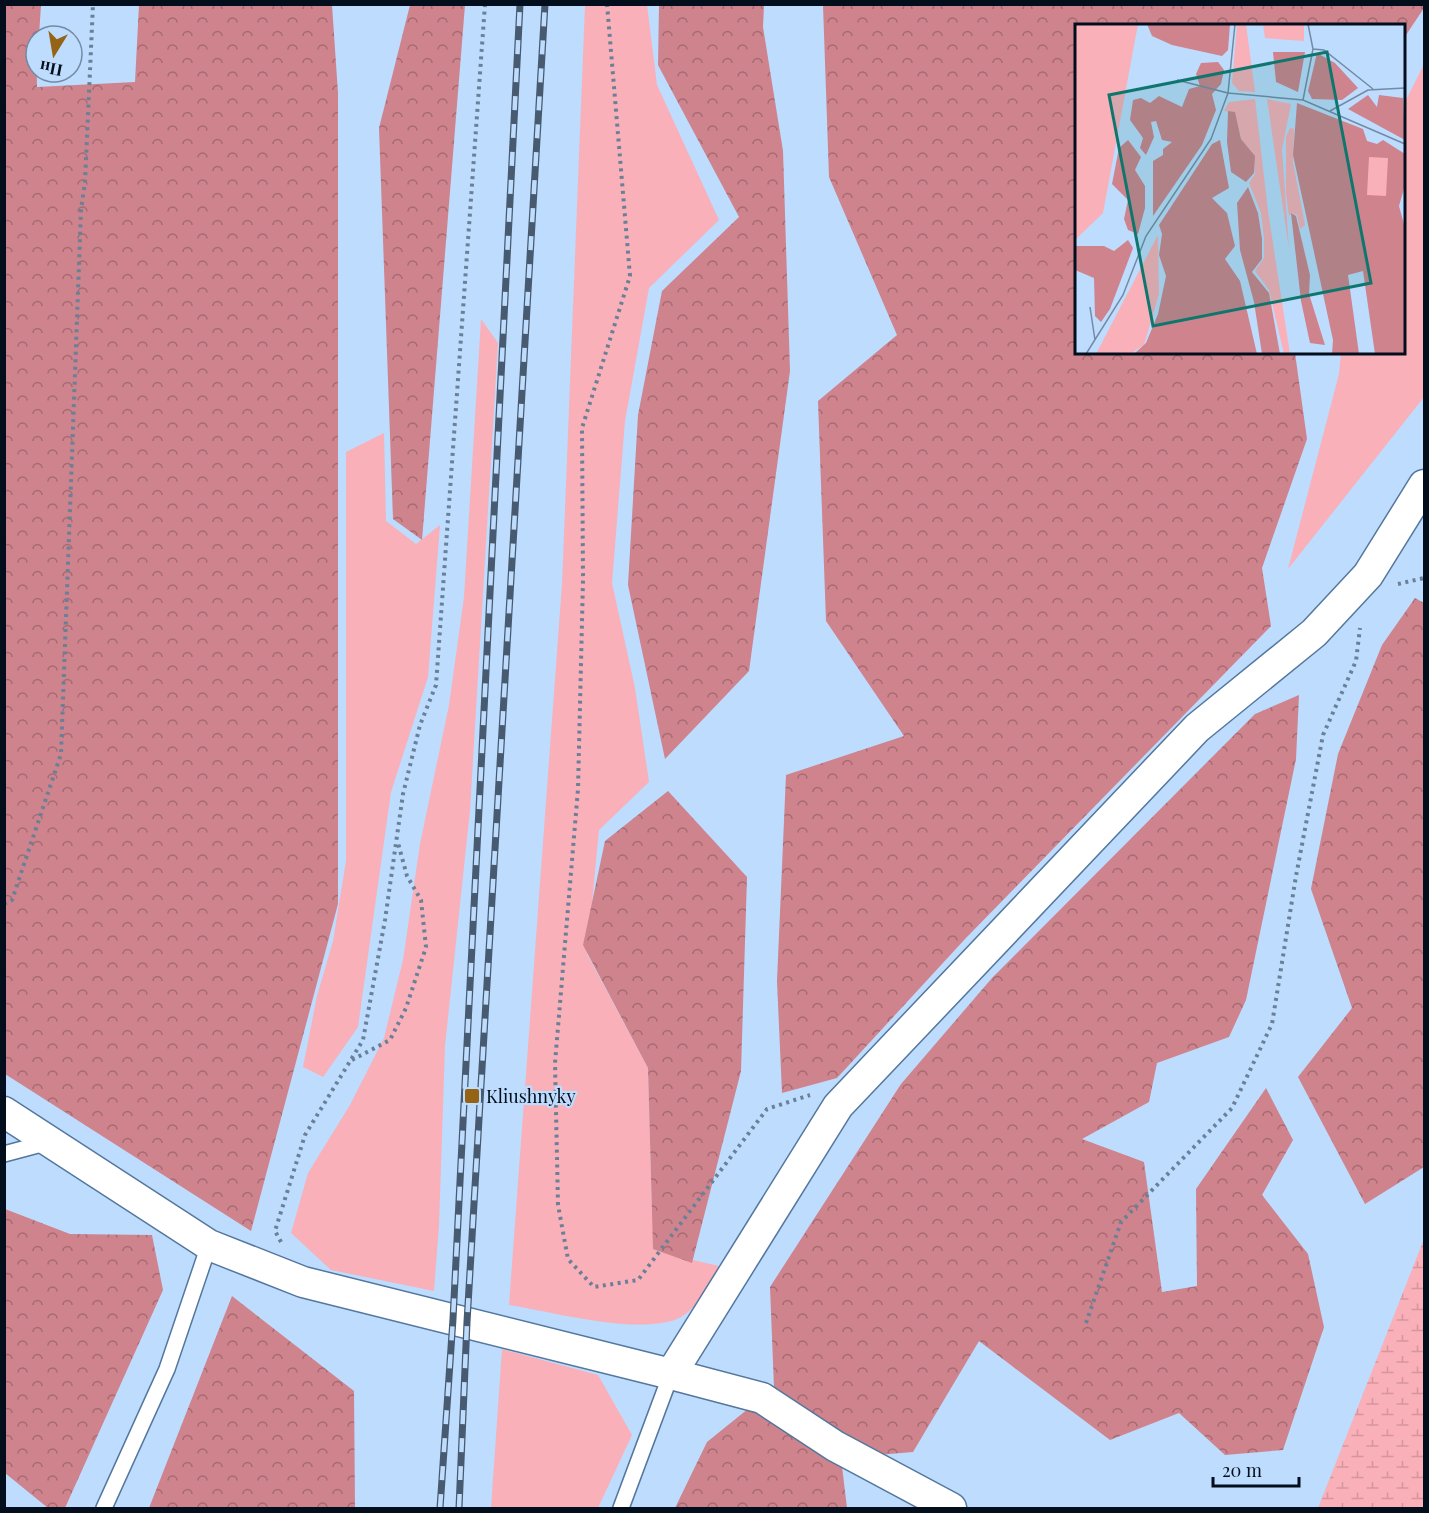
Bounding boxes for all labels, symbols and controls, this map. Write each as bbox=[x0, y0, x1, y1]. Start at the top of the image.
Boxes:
north arrow bbox=[24, 24, 84, 84]
inset map bbox=[1075, 24, 1405, 354]
text: Пн bbox=[38, 57, 64, 82]
place label: Kliushnyky bbox=[486, 1084, 575, 1108]
marker: Kliushnyky bbox=[463, 1087, 481, 1105]
scale bar bbox=[1213, 1450, 1298, 1488]
text: 20 m bbox=[1222, 1458, 1262, 1482]

